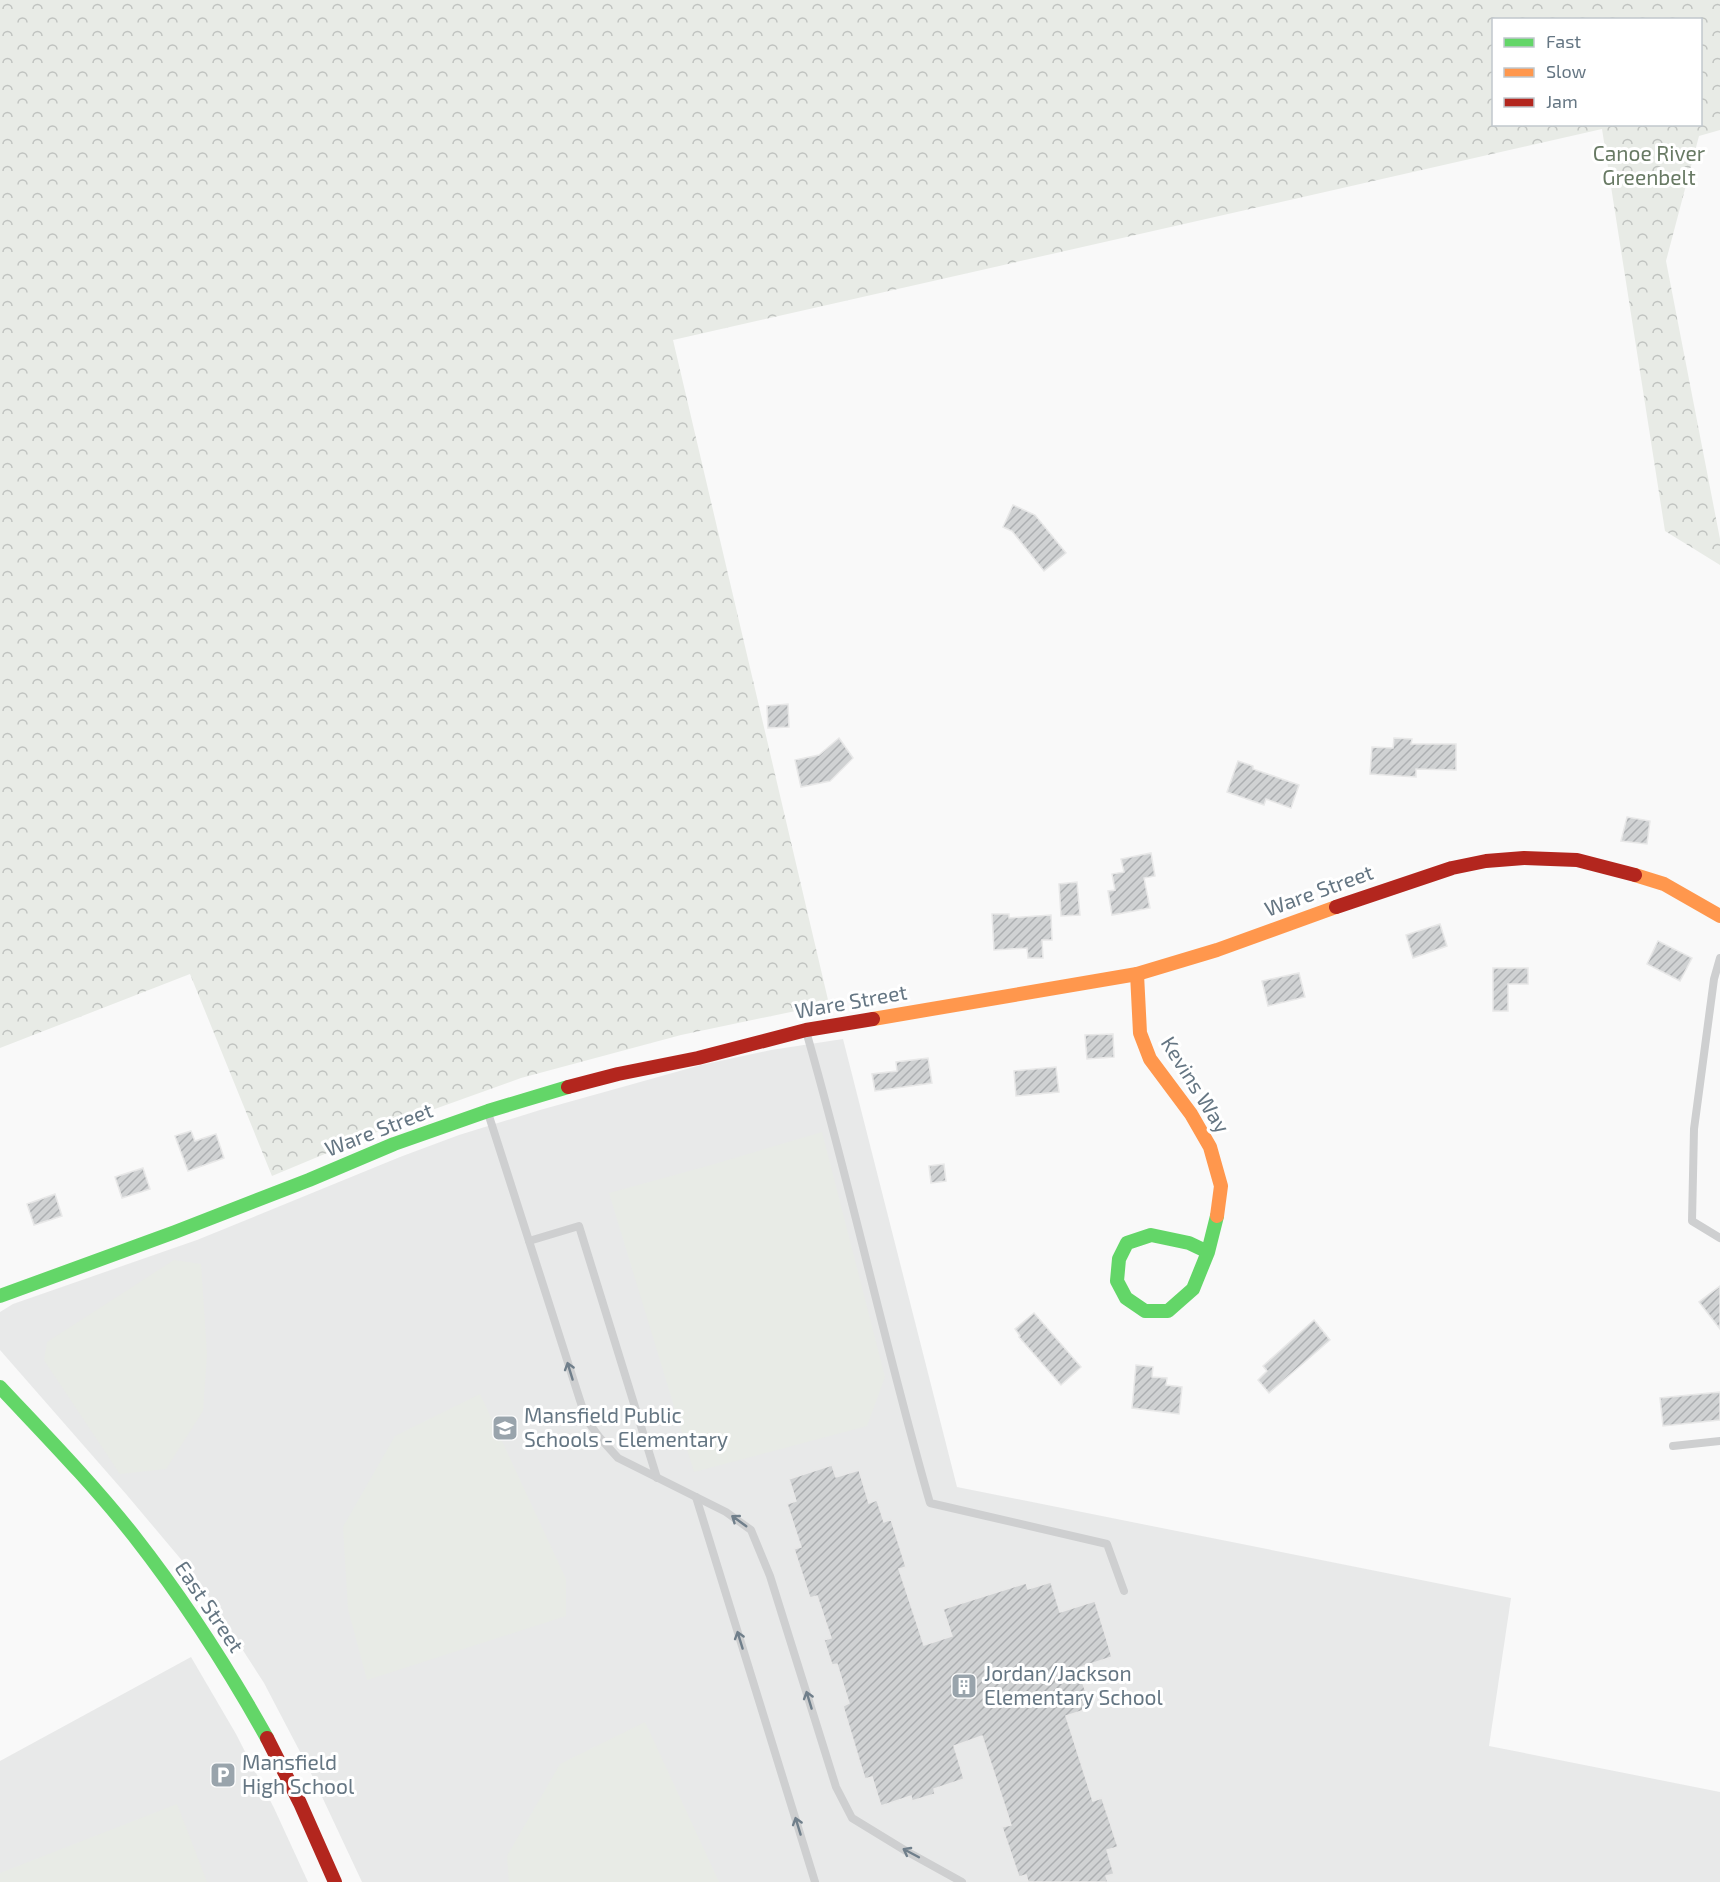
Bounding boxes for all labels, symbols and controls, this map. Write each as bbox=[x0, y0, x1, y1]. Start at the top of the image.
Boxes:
legend bbox=[1492, 18, 1702, 126]
text: Fast bbox=[1546, 30, 1581, 52]
text: Slow bbox=[1546, 60, 1587, 82]
text: Jam bbox=[1546, 90, 1578, 112]
park label: Canoe River Greenbelt bbox=[1593, 140, 1706, 189]
street label: Ware Street bbox=[1261, 858, 1376, 921]
street label: Ware Street bbox=[793, 978, 909, 1023]
street label: Kevins Way bbox=[1157, 1031, 1236, 1137]
street label: Ware Street bbox=[321, 1097, 436, 1161]
one-way arrow bbox=[564, 1362, 575, 1381]
place label: Mansfield Public Schools - Elementary bbox=[524, 1402, 728, 1451]
school or university icon: Mansfield Public Schools - Elementary bbox=[490, 1413, 520, 1443]
one-way arrow bbox=[731, 1515, 747, 1527]
street label: East Street bbox=[171, 1556, 250, 1657]
one-way arrow bbox=[734, 1631, 745, 1650]
place label: Jordan/Jackson Elementary School bbox=[984, 1660, 1164, 1709]
building icon: Jordan/Jackson Elementary School bbox=[949, 1671, 979, 1701]
one-way arrow bbox=[803, 1691, 814, 1710]
place label: Mansfield High School bbox=[242, 1749, 355, 1798]
parking icon: Mansfield High School bbox=[208, 1760, 238, 1790]
one-way arrow bbox=[792, 1817, 803, 1836]
one-way arrow bbox=[903, 1847, 921, 1858]

